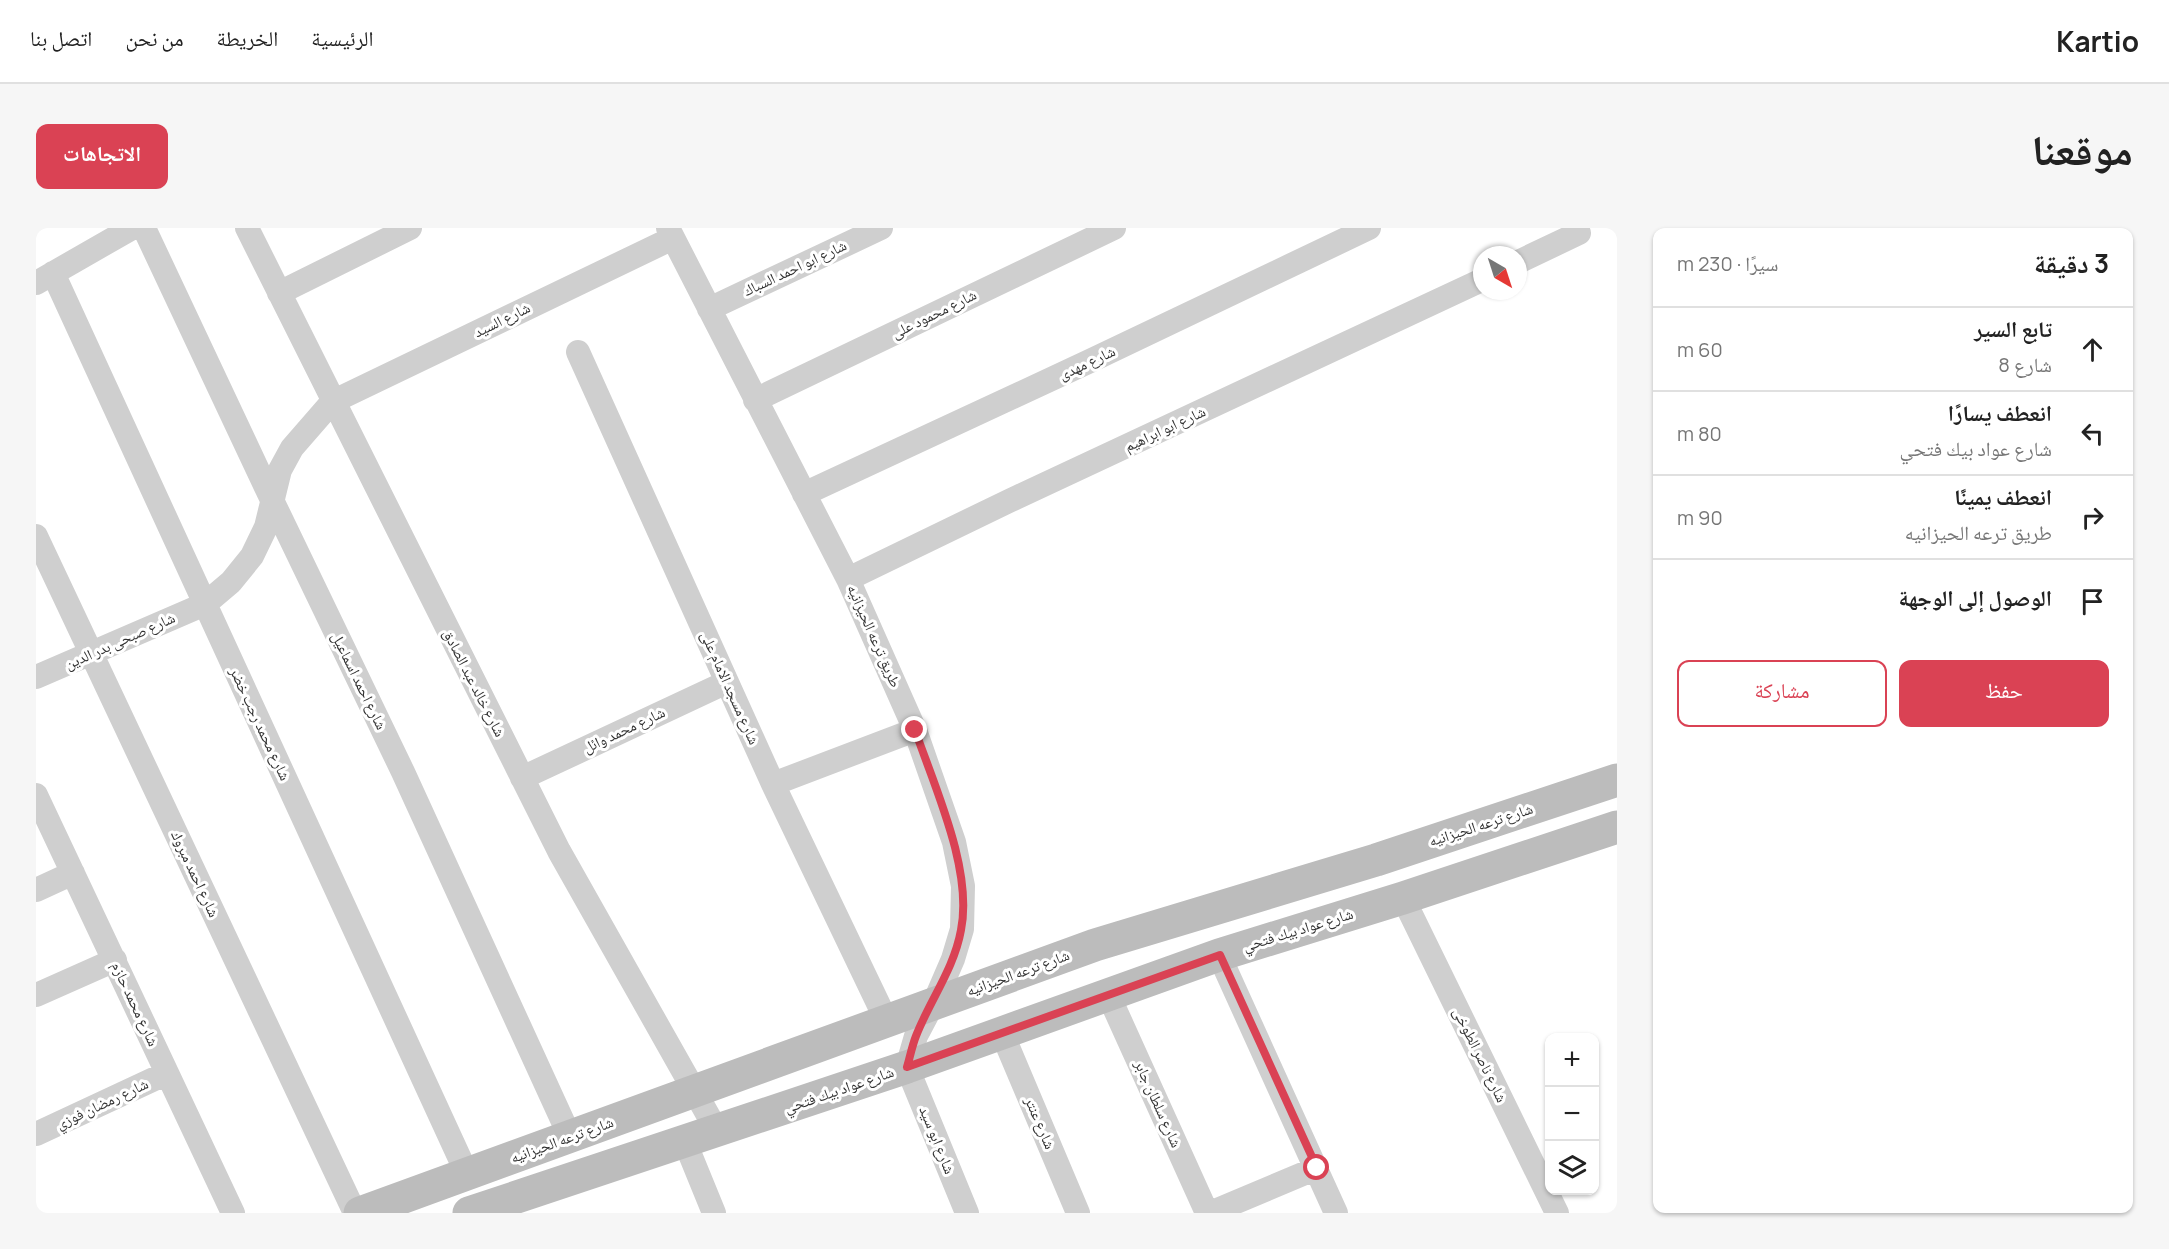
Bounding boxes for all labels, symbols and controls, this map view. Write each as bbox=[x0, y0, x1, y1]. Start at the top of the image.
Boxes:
text: Kartio bbox=[2056, 22, 2139, 60]
text: اتصل بنا bbox=[30, 24, 92, 52]
text: من نحن bbox=[125, 24, 183, 52]
text: الخريطة bbox=[216, 24, 278, 52]
text: الرئيسية bbox=[311, 24, 374, 52]
text: موقعنا bbox=[2032, 120, 2133, 178]
button: الاتجاهات bbox=[36, 124, 168, 189]
street label: شارع ابو احمد السباك bbox=[740, 234, 850, 301]
text: 3 دقيقة bbox=[2034, 245, 2109, 281]
north arrow bbox=[1473, 246, 1527, 300]
text: سيرًا · 230 m bbox=[1677, 250, 1778, 277]
street label: شارع محمود على bbox=[888, 284, 980, 343]
street label: شارع السيد bbox=[470, 297, 534, 342]
text: تابع السير bbox=[1974, 314, 2052, 344]
icon: ahead bbox=[2076, 333, 2109, 366]
text: 60 m bbox=[1677, 336, 1723, 363]
street label: شارع مهدى bbox=[1055, 340, 1119, 385]
text: شارع 8 bbox=[1998, 351, 2052, 378]
text: انعطف يسارًا bbox=[1948, 398, 2052, 428]
street label: شارع ابو ابراهيم bbox=[1121, 400, 1209, 457]
icon: left bbox=[2076, 417, 2109, 450]
text: 80 m bbox=[1677, 420, 1722, 447]
text: شارع عواد بيك فتحي bbox=[1899, 435, 2052, 462]
text: انعطف يمينًا bbox=[1954, 482, 2052, 512]
icon: right bbox=[2076, 501, 2109, 534]
text: 90 m bbox=[1677, 504, 1723, 531]
text: طريق ترعه الحيزانيه bbox=[1905, 519, 2052, 546]
street label: طريق ترعه الحيزانيه bbox=[842, 581, 907, 691]
text: الوصول إلى الوجهة bbox=[1899, 583, 2052, 613]
icon: arrive bbox=[2076, 585, 2109, 618]
street label: شارع صبحى بدر الدين bbox=[61, 607, 178, 674]
street label: شارع خالد عبد الصادق bbox=[438, 625, 511, 740]
street label: شارع احمد اسماعيل bbox=[327, 628, 392, 733]
street label: شارع مسجد الامام على bbox=[696, 628, 765, 748]
button: مشاركة bbox=[1677, 660, 1887, 727]
button: حفظ bbox=[1899, 660, 2109, 727]
street label: شارع محمد رجب خضر bbox=[225, 663, 296, 784]
street label: شارع محمد وائل bbox=[579, 701, 668, 758]
route end bbox=[901, 716, 927, 742]
street label: شارع ترعه الحيزانيه bbox=[1426, 798, 1536, 851]
street label: شارع احمد مبروك bbox=[166, 827, 225, 921]
street label: شارع عواد بيك فتحي bbox=[1240, 903, 1356, 958]
street label: شارع ترعه الحيزانيه bbox=[963, 944, 1072, 1001]
street label: شارع محمد حازم bbox=[107, 958, 164, 1050]
street label: شارع ناصر الطوخى bbox=[1448, 1004, 1513, 1106]
map controls bbox=[1545, 1033, 1599, 1195]
button: + bbox=[1545, 1033, 1599, 1087]
street label: شارع سلطان جابر bbox=[1129, 1056, 1187, 1151]
street label: شارع عواد بيك فتحي bbox=[781, 1061, 897, 1120]
street label: شارع رمضان فوزي bbox=[52, 1073, 152, 1136]
button: − bbox=[1545, 1087, 1599, 1141]
street label: شارع عنتر bbox=[1020, 1092, 1061, 1152]
street label: شارع ابو سيد bbox=[914, 1103, 961, 1177]
street label: شارع ترعه الحيزانيه bbox=[507, 1111, 616, 1168]
button: layers bbox=[1545, 1141, 1599, 1195]
route start bbox=[1303, 1154, 1329, 1180]

